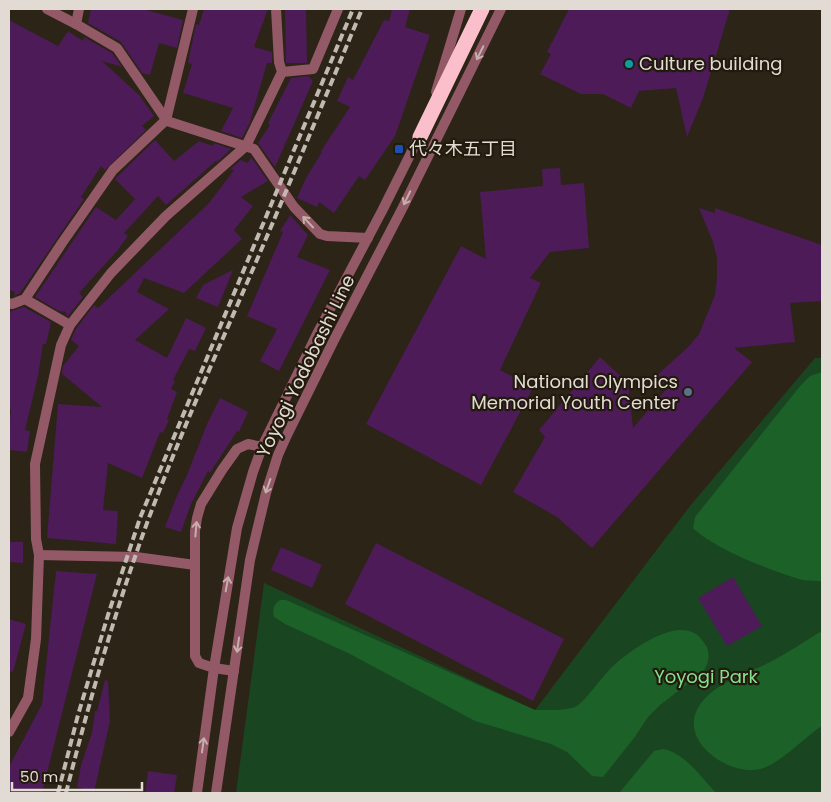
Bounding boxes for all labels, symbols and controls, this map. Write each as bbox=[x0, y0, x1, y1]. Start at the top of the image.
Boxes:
one-way arrow bbox=[474, 45, 484, 60]
place label: Culture building bbox=[639, 51, 782, 76]
marker: Culture building bbox=[623, 58, 635, 70]
place label: 代々木五丁目 bbox=[409, 136, 517, 161]
marker: 代々木五丁目 bbox=[393, 143, 405, 155]
one-way arrow bbox=[402, 190, 411, 205]
one-way arrow bbox=[302, 215, 314, 228]
street label: Yoyogi Yodobashi Line bbox=[250, 270, 361, 461]
place label: National Olympics Memorial Youth Center bbox=[471, 369, 678, 415]
marker: National Olympics Memorial Youth Center bbox=[682, 386, 694, 398]
one-way arrow bbox=[263, 478, 272, 493]
one-way arrow bbox=[191, 521, 201, 537]
one-way arrow bbox=[223, 577, 233, 593]
one-way arrow bbox=[232, 637, 242, 653]
park label: Yoyogi Park bbox=[654, 664, 759, 689]
one-way arrow bbox=[198, 737, 208, 753]
scale bar bbox=[12, 760, 142, 792]
text: 50 m bbox=[20, 766, 58, 787]

